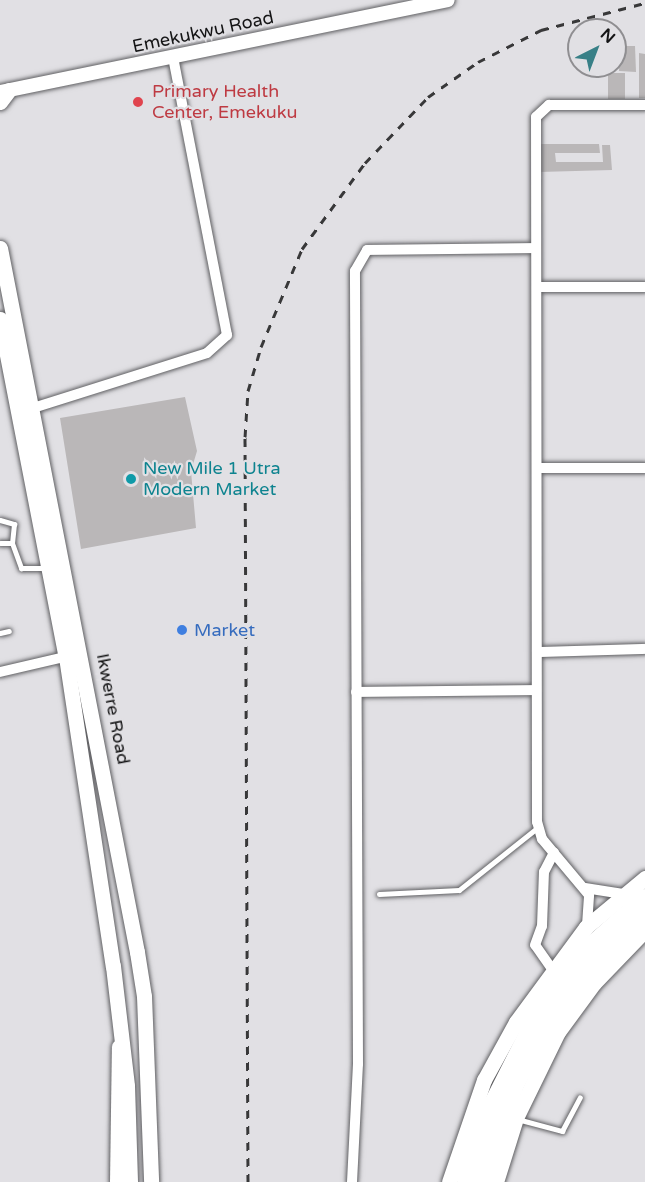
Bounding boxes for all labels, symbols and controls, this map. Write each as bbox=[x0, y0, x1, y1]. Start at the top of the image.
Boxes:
street label: Emekukwu Road bbox=[130, 6, 276, 58]
north arrow bbox=[567, 18, 627, 78]
text: N bbox=[596, 24, 619, 48]
place label: Primary Health Center, Emekuku bbox=[152, 81, 297, 124]
marker: Primary Health Center, Emekuku bbox=[129, 93, 147, 111]
place label: New Mile 1 Utra Modern Market bbox=[143, 458, 281, 500]
marker: New Mile 1 Utra Modern Market bbox=[124, 472, 138, 486]
place label: Market bbox=[194, 619, 255, 641]
marker: Market bbox=[175, 623, 189, 637]
street label: Ikwerre Road bbox=[92, 652, 134, 766]

